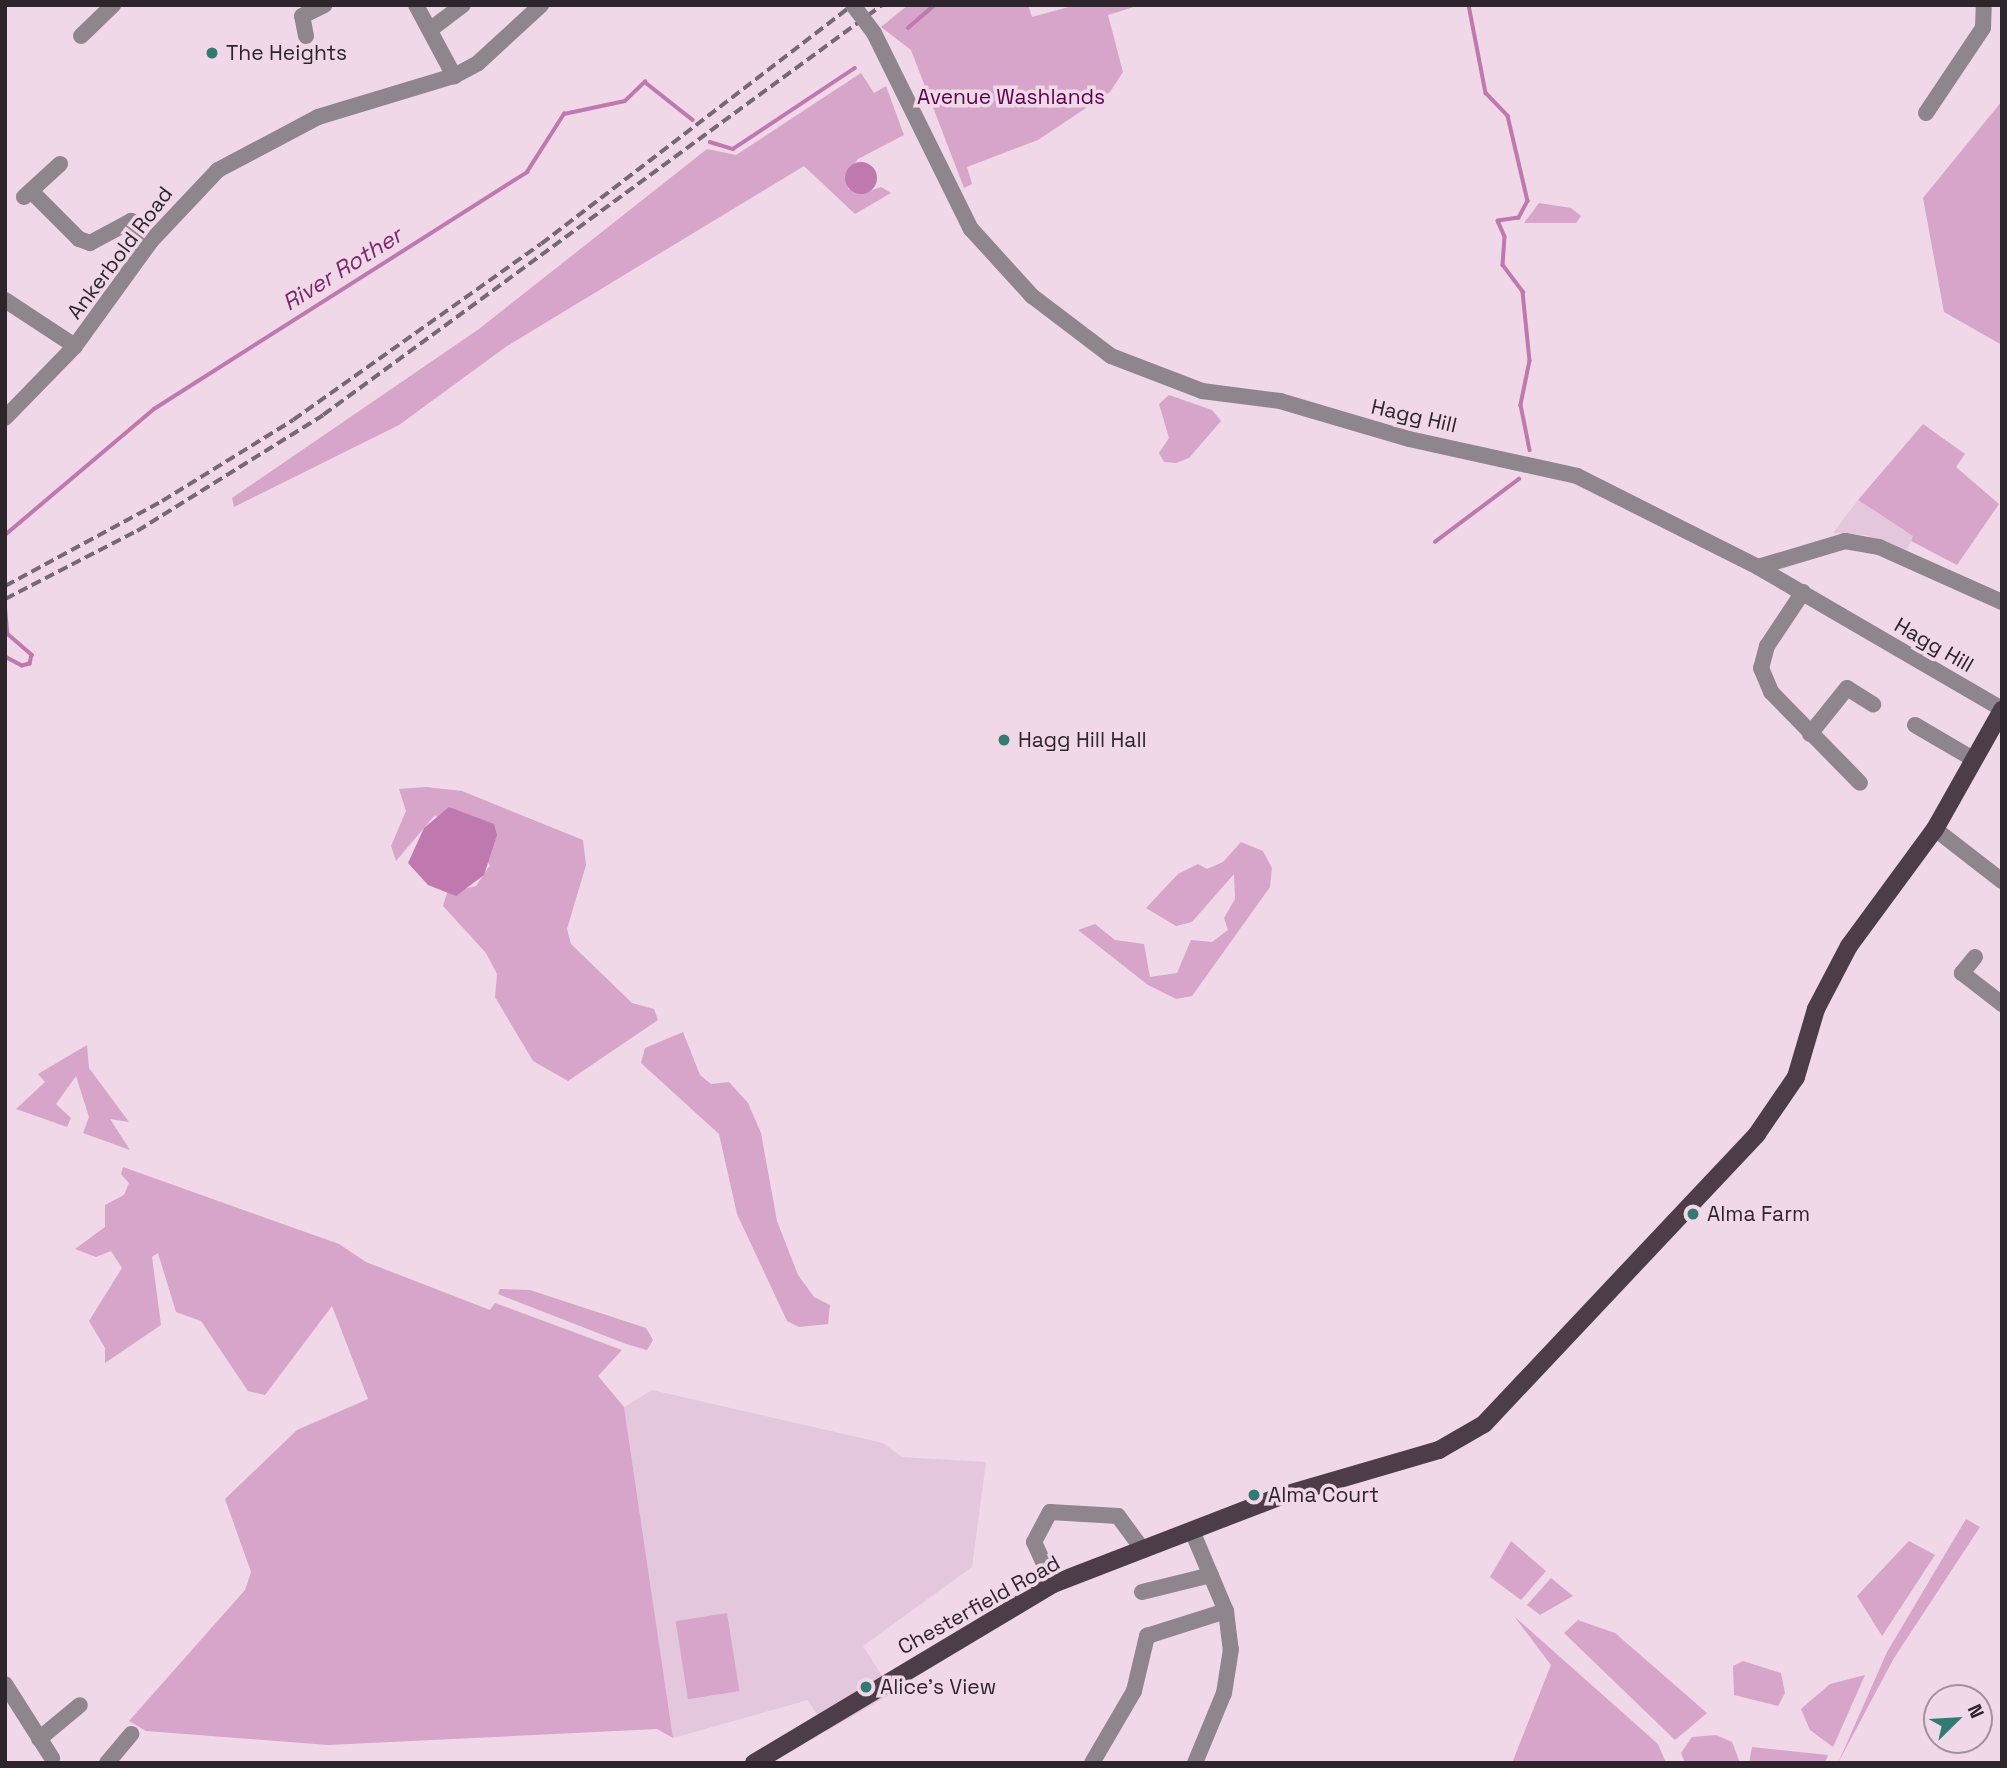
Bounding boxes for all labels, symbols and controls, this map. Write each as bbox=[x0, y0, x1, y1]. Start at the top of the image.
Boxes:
place label: The Heights bbox=[226, 40, 347, 66]
marker: The Heights bbox=[204, 45, 220, 61]
park label: Avenue Washlands bbox=[917, 84, 1105, 110]
street label: Ankerbold Road bbox=[62, 182, 178, 324]
water label: River Rother bbox=[277, 221, 407, 317]
street label: Hagg Hill bbox=[1369, 394, 1459, 438]
street label: Hagg Hill bbox=[1890, 612, 1978, 678]
place label: Hagg Hill Hall bbox=[1018, 727, 1147, 753]
marker: Hagg Hill Hall bbox=[996, 732, 1012, 748]
place label: Alma Farm bbox=[1707, 1201, 1810, 1227]
marker: Alma Farm bbox=[1685, 1206, 1701, 1222]
place label: Alma Court bbox=[1268, 1482, 1379, 1508]
marker: Alma Court bbox=[1246, 1487, 1262, 1503]
street label: Chesterfield Road bbox=[894, 1550, 1064, 1660]
place label: Alice's View bbox=[880, 1674, 997, 1700]
marker: Alice's View bbox=[858, 1679, 874, 1695]
north arrow bbox=[1923, 1684, 1993, 1754]
text: N bbox=[1962, 1700, 1990, 1722]

